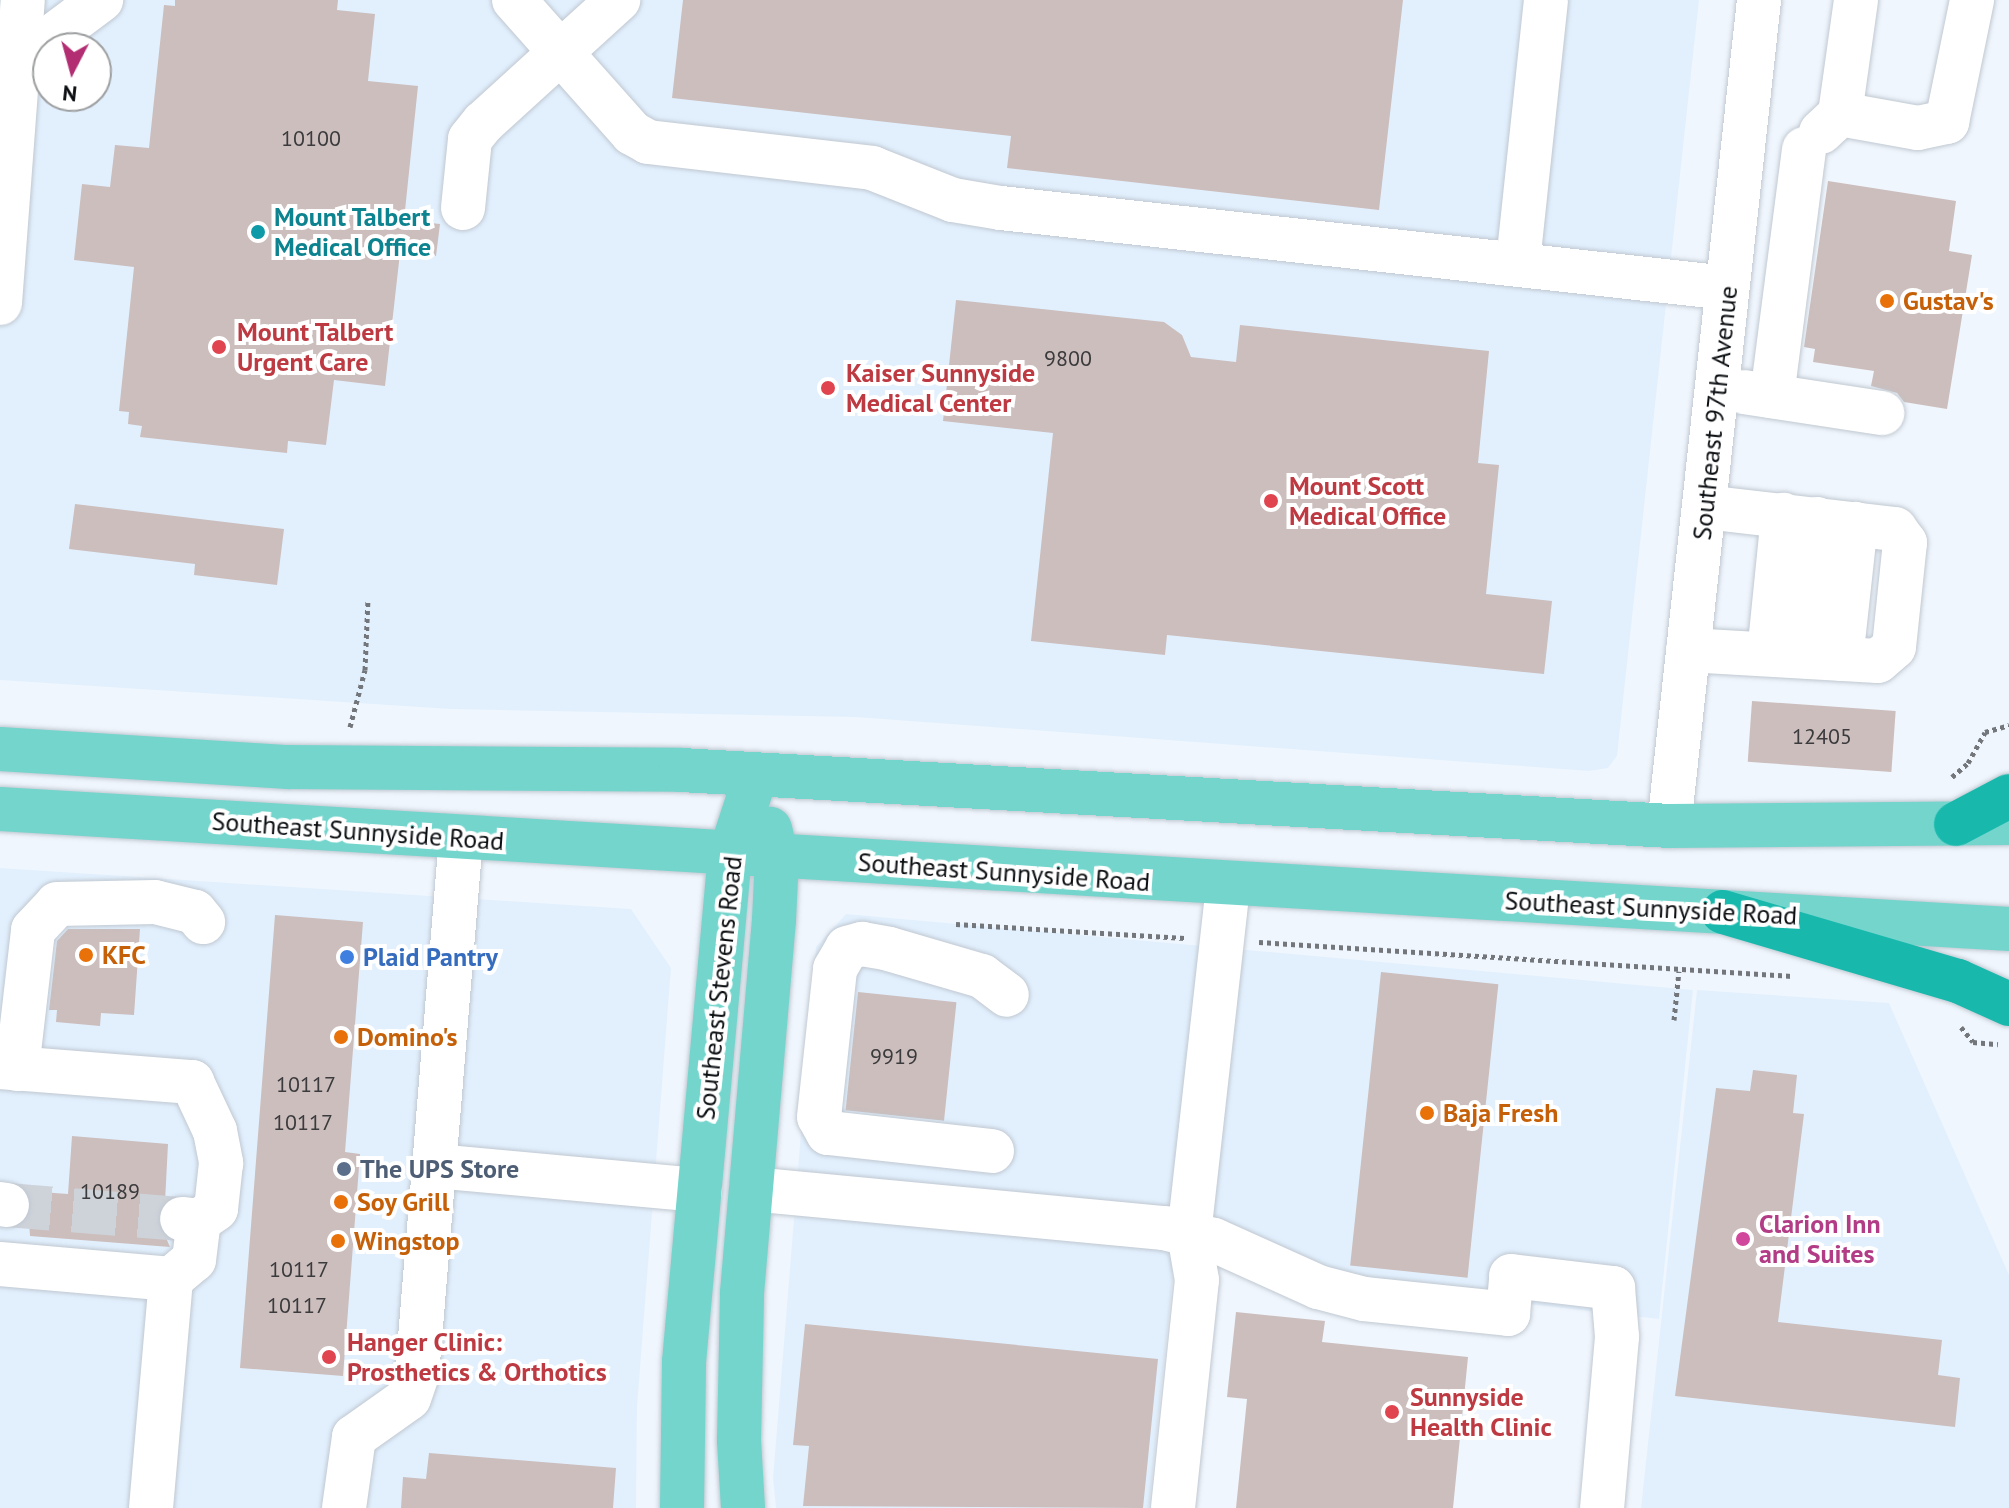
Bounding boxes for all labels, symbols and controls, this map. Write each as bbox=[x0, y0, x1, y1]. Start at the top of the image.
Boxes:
north arrow bbox=[32, 32, 112, 112]
text: N bbox=[61, 79, 78, 109]
house number: 10100 bbox=[281, 126, 341, 152]
place label: Mount Talbert Medical Office bbox=[274, 201, 432, 262]
marker: Mount Talbert Medical Office bbox=[249, 223, 267, 241]
street label: Southeast 97th Avenue bbox=[1686, 284, 1744, 542]
place label: Gustav's bbox=[1903, 285, 1994, 317]
marker: Gustav's bbox=[1878, 292, 1896, 310]
place label: Mount Talbert Urgent Care bbox=[237, 316, 394, 378]
marker: Mount Talbert Urgent Care bbox=[208, 336, 230, 358]
house number: 9800 bbox=[1044, 346, 1092, 372]
place label: Kaiser Sunnyside Medical Center bbox=[846, 357, 1035, 418]
marker: Kaiser Sunnyside Medical Center bbox=[817, 377, 839, 399]
place label: Mount Scott Medical Office bbox=[1289, 470, 1447, 532]
marker: Mount Scott Medical Office bbox=[1260, 490, 1282, 512]
house number: 12405 bbox=[1792, 724, 1852, 750]
street label: Southeast Sunnyside Road bbox=[211, 805, 505, 857]
street label: Southeast Sunnyside Road bbox=[857, 846, 1151, 898]
street label: Southeast Stevens Road bbox=[690, 855, 748, 1121]
street label: Southeast Sunnyside Road bbox=[1504, 885, 1798, 931]
place label: KFC bbox=[102, 939, 146, 971]
place label: Plaid Pantry bbox=[363, 941, 498, 973]
marker: KFC bbox=[77, 946, 95, 964]
marker: Plaid Pantry bbox=[338, 948, 356, 966]
place label: Domino's bbox=[357, 1021, 458, 1053]
marker: Domino's bbox=[332, 1028, 350, 1046]
house number: 9919 bbox=[870, 1044, 918, 1070]
house number: 10117 bbox=[276, 1072, 336, 1098]
place label: Baja Fresh bbox=[1443, 1097, 1558, 1129]
marker: Baja Fresh bbox=[1418, 1104, 1436, 1122]
house number: 10117 bbox=[273, 1110, 333, 1136]
place label: The UPS Store bbox=[360, 1153, 519, 1185]
marker: The UPS Store bbox=[335, 1160, 353, 1178]
house number: 10189 bbox=[80, 1179, 140, 1205]
place label: Soy Grill bbox=[357, 1186, 451, 1218]
marker: Soy Grill bbox=[332, 1193, 350, 1211]
place label: Clarion Inn and Suites bbox=[1759, 1208, 1881, 1270]
place label: Wingstop bbox=[354, 1225, 459, 1257]
marker: Clarion Inn and Suites bbox=[1734, 1230, 1752, 1248]
marker: Wingstop bbox=[329, 1232, 347, 1250]
house number: 10117 bbox=[269, 1257, 329, 1283]
house number: 10117 bbox=[267, 1293, 327, 1319]
place label: Hanger Clinic: Prosthetics & Orthotics bbox=[347, 1326, 607, 1388]
marker: Hanger Clinic: Prosthetics & Orthotics bbox=[318, 1346, 340, 1368]
place label: Sunnyside Health Clinic bbox=[1410, 1381, 1552, 1442]
marker: Sunnyside Health Clinic bbox=[1381, 1401, 1403, 1423]

